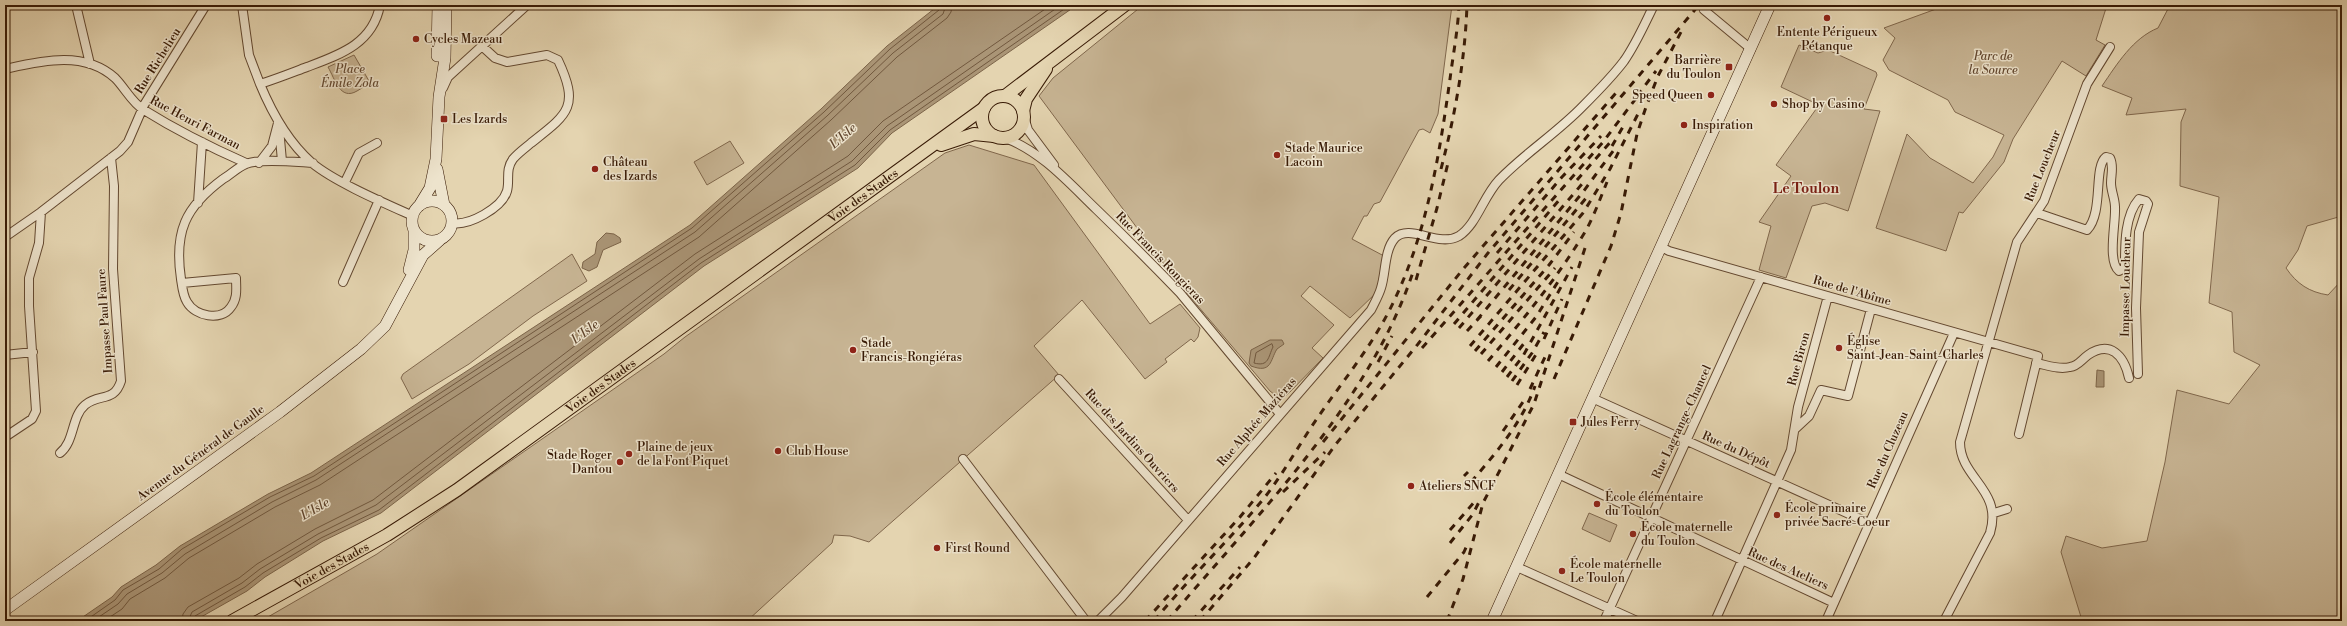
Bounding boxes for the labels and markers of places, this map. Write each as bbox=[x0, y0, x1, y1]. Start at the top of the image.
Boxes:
marker: Entente Périgueux Pétanque bbox=[1822, 13, 1832, 23]
place label: Entente Périgueux Pétanque bbox=[1777, 25, 1878, 54]
place label: Cycles Mazeau bbox=[424, 32, 502, 47]
marker: Cycles Mazeau bbox=[411, 34, 421, 44]
place label: Barrière du Toulon bbox=[1666, 53, 1721, 82]
marker: Barrière du Toulon bbox=[1724, 62, 1734, 72]
place label: Speed Queen bbox=[1632, 88, 1703, 103]
marker: Speed Queen bbox=[1706, 90, 1716, 100]
place label: Shop by Casino bbox=[1782, 97, 1865, 112]
marker: Shop by Casino bbox=[1769, 99, 1779, 109]
place label: Les Izards bbox=[452, 112, 507, 127]
marker: Les Izards bbox=[439, 114, 449, 124]
place label: Inspiration bbox=[1692, 118, 1753, 133]
marker: Inspiration bbox=[1679, 120, 1689, 130]
place label: Stade Maurice Lacoin bbox=[1285, 141, 1363, 170]
marker: Stade Maurice Lacoin bbox=[1272, 150, 1282, 160]
place label: Château des Izards bbox=[603, 155, 657, 184]
marker: Château des Izards bbox=[590, 164, 600, 174]
place label: Église Saint-Jean-Saint-Charles bbox=[1847, 332, 1984, 363]
place label: Stade Francis-Rongiéras bbox=[861, 336, 962, 365]
marker: Église Saint-Jean-Saint-Charles bbox=[1834, 343, 1844, 353]
marker: Stade Francis-Rongiéras bbox=[848, 345, 858, 355]
place label: Jules Ferry bbox=[1580, 415, 1640, 430]
marker: Jules Ferry bbox=[1568, 417, 1578, 427]
place label: Plaine de jeux de la Font Piquet bbox=[637, 440, 730, 469]
place label: Club House bbox=[786, 444, 848, 459]
marker: Club House bbox=[773, 446, 783, 456]
place label: Stade Roger Dantou bbox=[547, 448, 612, 477]
marker: Plaine de jeux de la Font Piquet bbox=[624, 449, 634, 459]
marker: Stade Roger Dantou bbox=[615, 457, 625, 467]
place label: Ateliers SNCF bbox=[1418, 479, 1496, 494]
marker: Ateliers SNCF bbox=[1406, 481, 1416, 491]
place label: École élémentaire du Toulon bbox=[1605, 488, 1703, 519]
marker: École élémentaire du Toulon bbox=[1592, 499, 1602, 509]
place label: École primaire privée Sacré-Coeur bbox=[1785, 499, 1890, 530]
marker: École primaire privée Sacré-Coeur bbox=[1772, 510, 1782, 520]
place label: École maternelle du Toulon bbox=[1641, 518, 1733, 549]
marker: École maternelle du Toulon bbox=[1628, 529, 1638, 539]
place label: First Round bbox=[945, 541, 1010, 556]
marker: First Round bbox=[932, 543, 942, 553]
place label: École maternelle Le Toulon bbox=[1570, 555, 1662, 586]
marker: École maternelle Le Toulon bbox=[1557, 566, 1567, 576]

